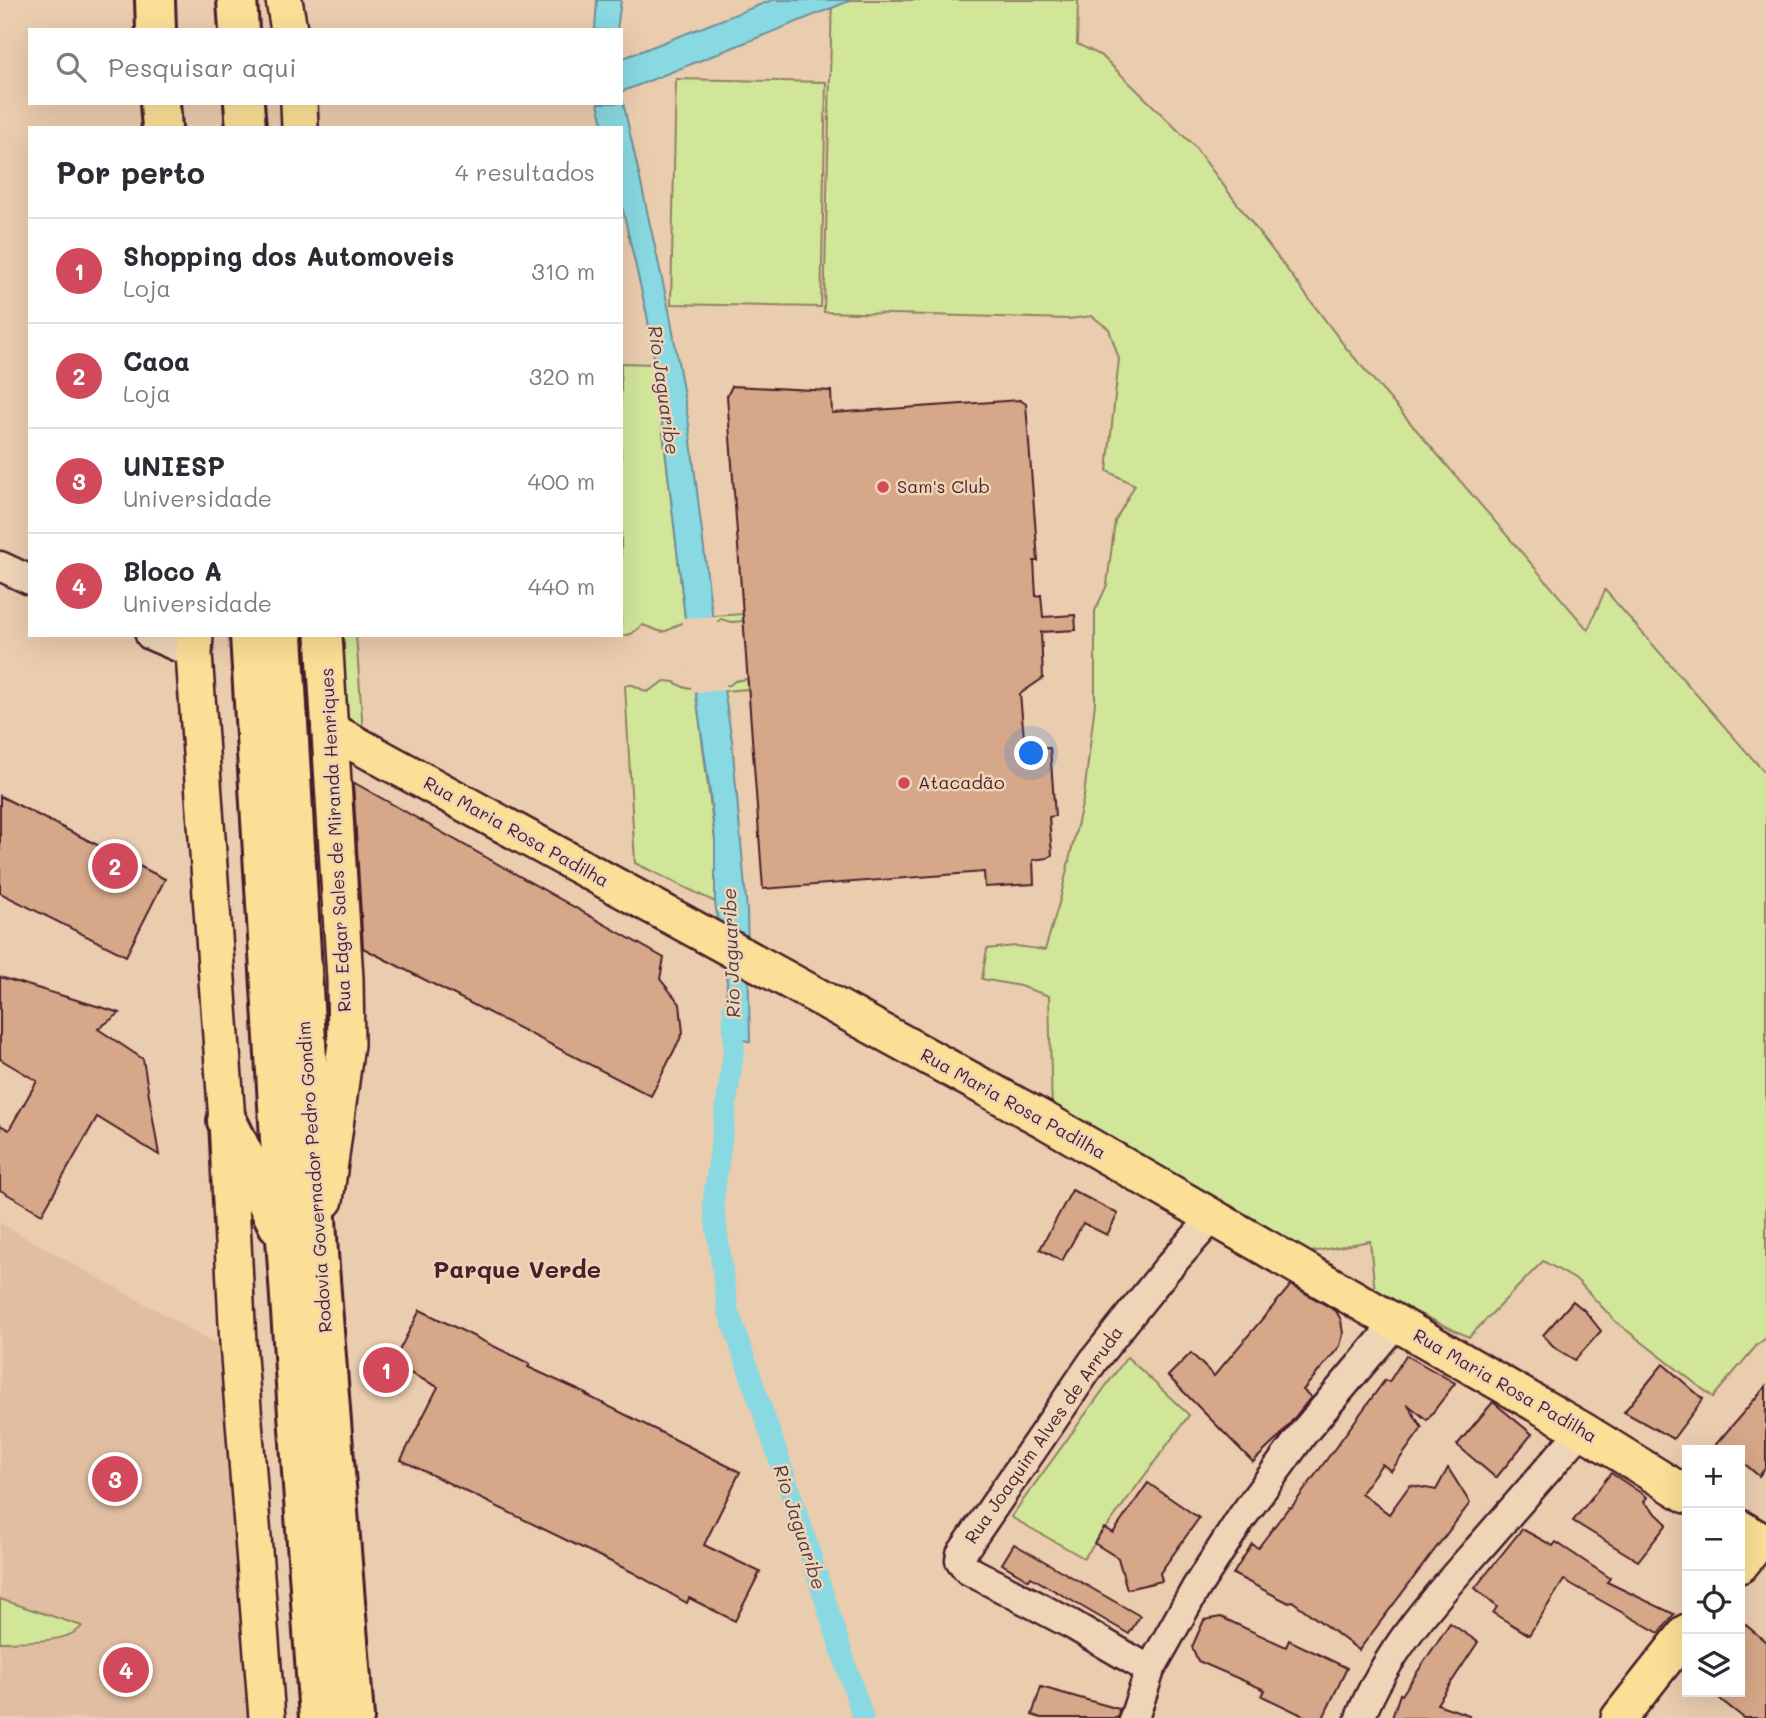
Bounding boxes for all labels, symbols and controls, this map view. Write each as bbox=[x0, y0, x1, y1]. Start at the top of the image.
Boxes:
search box bbox=[28, 28, 623, 105]
icon: search bbox=[52, 48, 90, 86]
text: Pesquisar aqui bbox=[108, 50, 297, 84]
text: Por perto bbox=[56, 152, 205, 192]
text: 4 resultados bbox=[455, 157, 595, 187]
text: Shopping dos Automoveis bbox=[123, 239, 454, 273]
text: 1 bbox=[74, 256, 84, 286]
text: 310 m bbox=[531, 256, 595, 286]
text: Loja bbox=[123, 273, 171, 303]
water label: Rio Jaguaribe bbox=[643, 324, 686, 456]
text: Caoa bbox=[123, 344, 190, 378]
text: 2 bbox=[73, 361, 85, 391]
text: 320 m bbox=[529, 361, 595, 391]
text: Loja bbox=[123, 378, 171, 408]
text: UNIESP bbox=[123, 449, 225, 483]
text: 3 bbox=[72, 466, 86, 496]
text: 400 m bbox=[527, 466, 595, 496]
place label: Sam's Club bbox=[897, 474, 990, 498]
marker: Sam's Club bbox=[875, 479, 891, 495]
text: Universidade bbox=[123, 483, 272, 513]
text: Bloco A bbox=[123, 554, 222, 588]
text: 4 bbox=[72, 571, 86, 601]
text: 440 m bbox=[528, 571, 595, 601]
text: Universidade bbox=[123, 588, 272, 618]
street label: Rua Edgar Sales de Miranda Henriques bbox=[314, 667, 356, 1013]
your location bbox=[1014, 736, 1048, 770]
street label: Rua Maria Rosa Padilha bbox=[420, 770, 613, 892]
place label: Atacadão bbox=[918, 770, 1005, 794]
marker: Atacadão bbox=[896, 775, 912, 791]
pin: 2 bbox=[92, 840, 138, 892]
water label: Rio Jaguaribe bbox=[716, 888, 745, 1018]
street label: Rodovia Governador Pedro Gondim bbox=[291, 1020, 337, 1334]
street label: Rua Maria Rosa Padilha bbox=[917, 1042, 1110, 1164]
district label: Parque Verde bbox=[433, 1253, 601, 1284]
street label: Rua Joaquim Alves de Arruda bbox=[959, 1321, 1128, 1548]
street label: Rua Maria Rosa Padilha bbox=[1409, 1323, 1602, 1448]
pin: 1 bbox=[363, 1344, 409, 1396]
map controls bbox=[1682, 1445, 1745, 1697]
button: + bbox=[1682, 1445, 1745, 1508]
pin: 3 bbox=[92, 1453, 138, 1505]
water label: Rio Jaguaribe bbox=[768, 1461, 832, 1593]
button: − bbox=[1682, 1508, 1745, 1571]
button: locate bbox=[1682, 1571, 1745, 1634]
button: layers bbox=[1682, 1634, 1745, 1697]
pin: 4 bbox=[103, 1644, 149, 1696]

